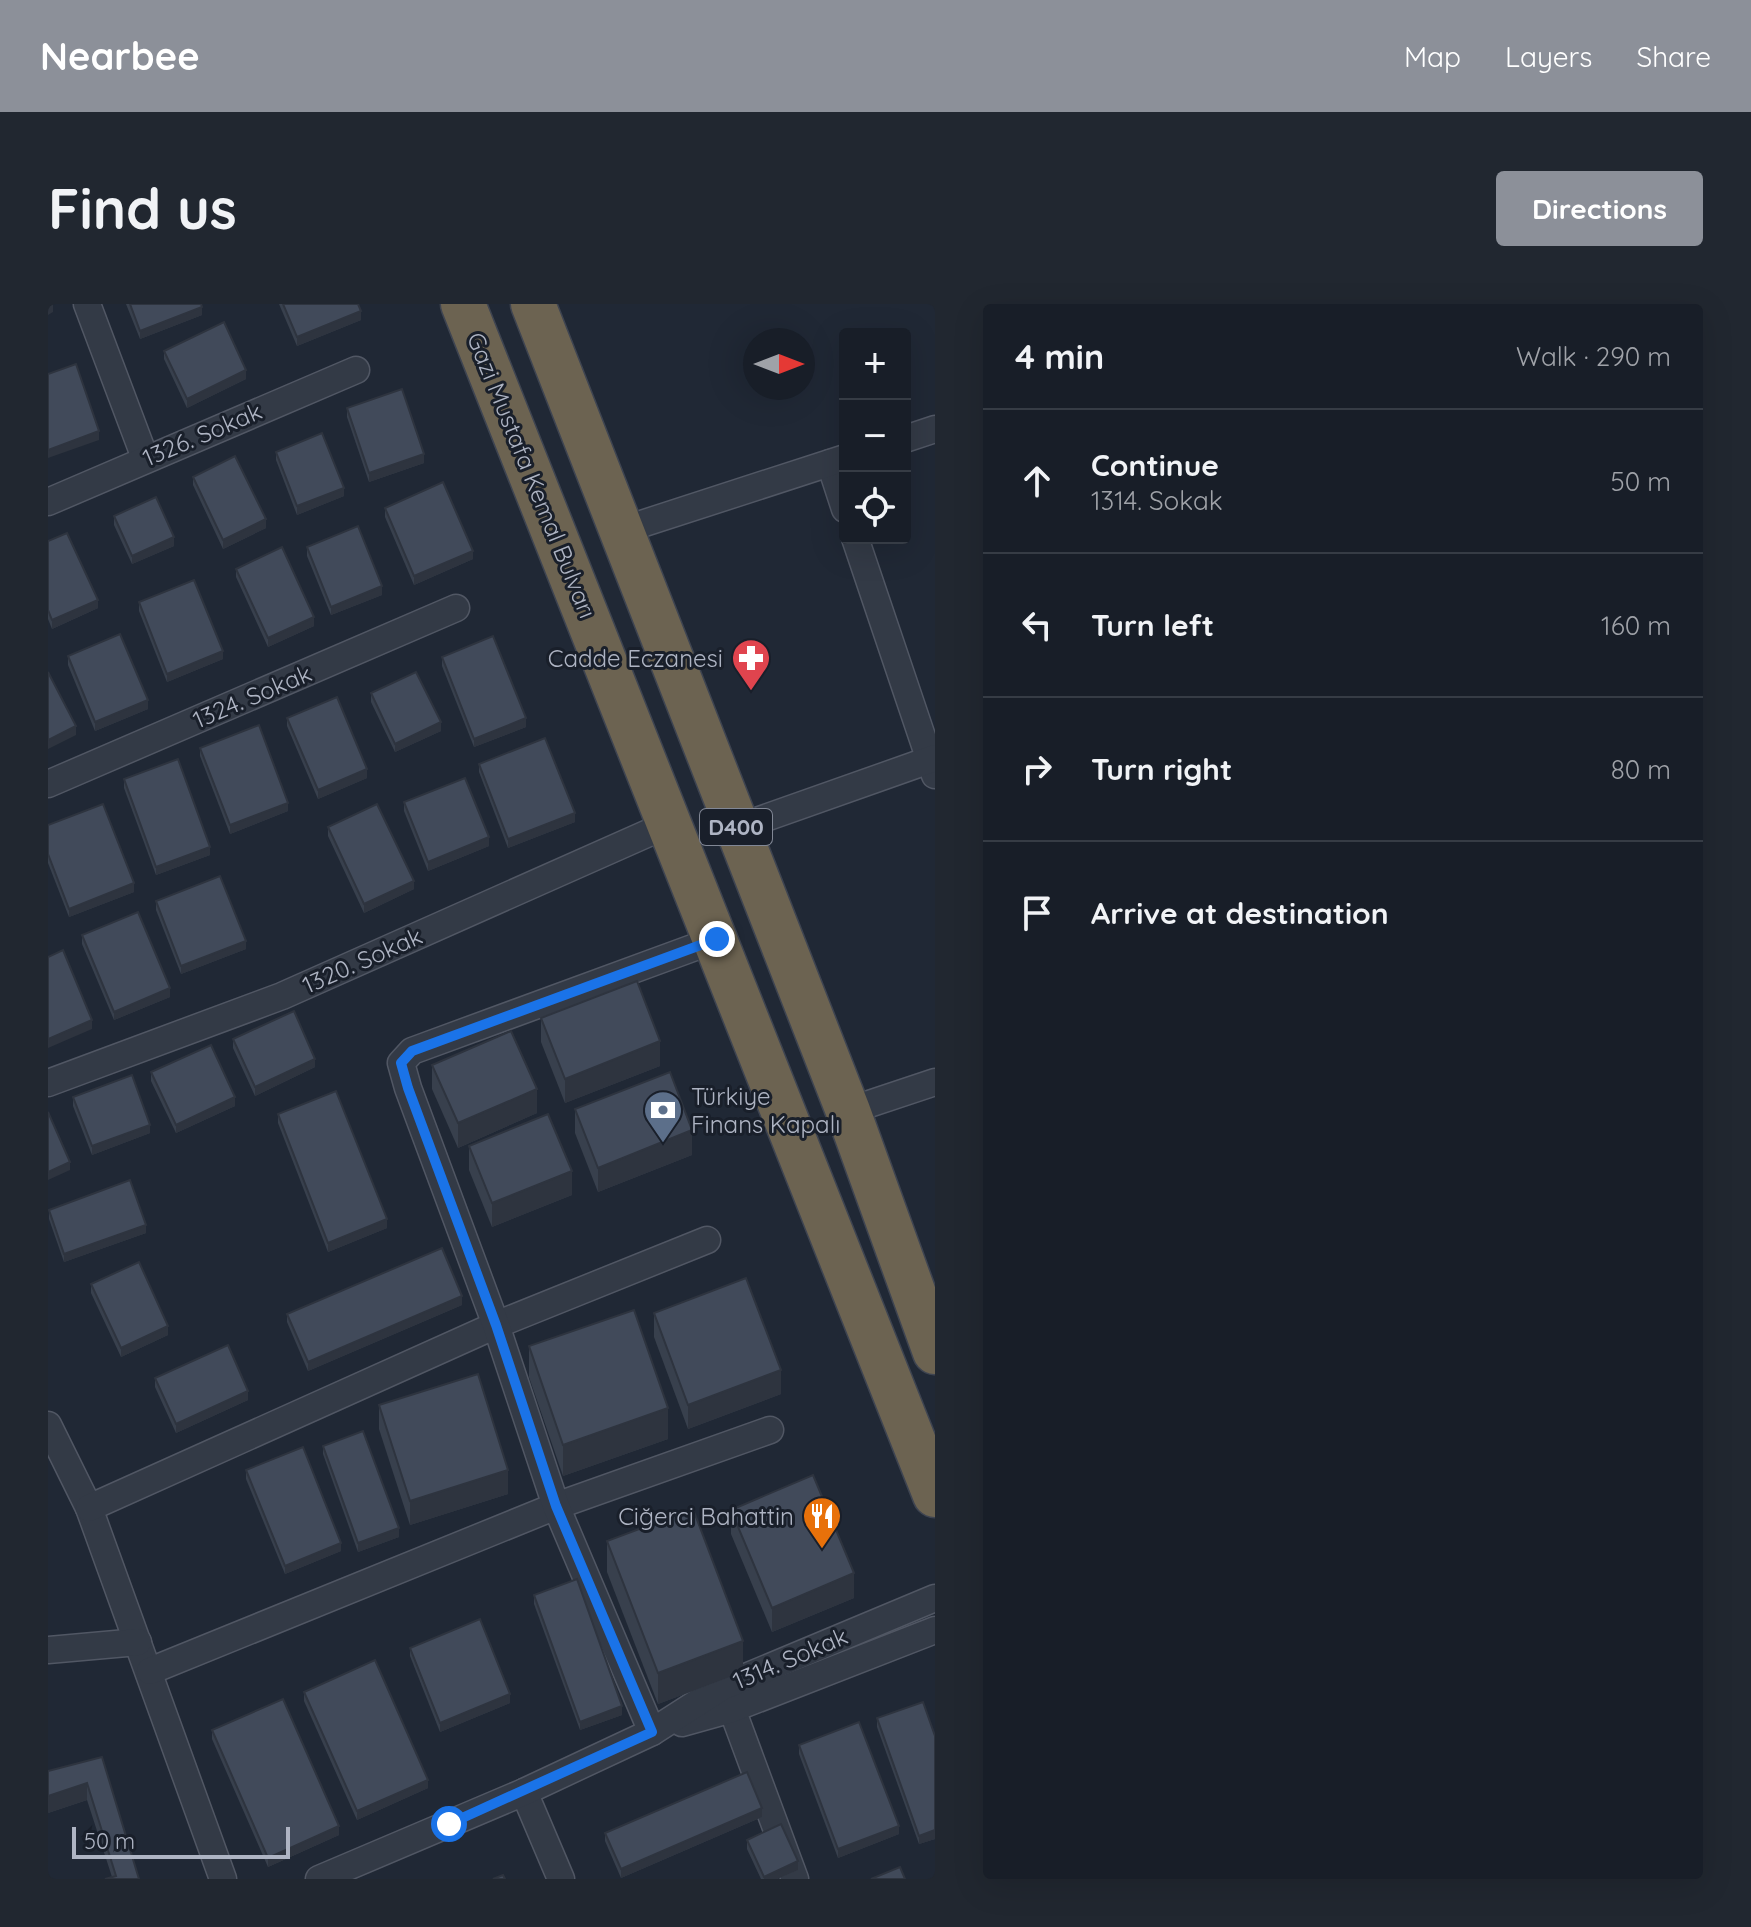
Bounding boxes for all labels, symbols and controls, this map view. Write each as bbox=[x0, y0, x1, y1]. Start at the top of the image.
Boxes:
text: Nearbee bbox=[40, 32, 200, 80]
text: Map bbox=[1404, 39, 1461, 74]
text: Layers bbox=[1505, 39, 1592, 74]
text: Share bbox=[1636, 39, 1711, 74]
button: Directions bbox=[1496, 171, 1703, 246]
text: Find us bbox=[48, 173, 237, 243]
street label: Gazi Mustafa Kemal Bulvarı bbox=[461, 328, 603, 622]
north arrow bbox=[743, 328, 815, 400]
map controls bbox=[839, 328, 911, 544]
button: + bbox=[839, 328, 911, 400]
text: 4 min bbox=[1015, 335, 1104, 378]
text: Walk · 290 m bbox=[1516, 340, 1671, 373]
street label: 1326. Sokak bbox=[138, 395, 266, 473]
button: − bbox=[839, 400, 911, 472]
text: Continue bbox=[1091, 446, 1219, 484]
icon: ahead bbox=[1015, 459, 1059, 503]
text: 50 m bbox=[1611, 465, 1671, 498]
button: locate bbox=[839, 472, 911, 544]
text: 1314. Sokak bbox=[1091, 484, 1223, 517]
icon: left bbox=[1015, 603, 1059, 647]
text: Turn left bbox=[1091, 606, 1214, 644]
text: 160 m bbox=[1601, 609, 1671, 642]
pharmacy icon: Cadde Eczanesi bbox=[730, 637, 772, 692]
place label: Cadde Eczanesi bbox=[548, 643, 723, 673]
street label: 1324. Sokak bbox=[188, 658, 316, 734]
icon: right bbox=[1015, 747, 1059, 791]
text: Turn right bbox=[1091, 750, 1232, 788]
text: 80 m bbox=[1611, 753, 1671, 786]
road number: D400 bbox=[700, 809, 772, 845]
icon: arrive bbox=[1015, 891, 1059, 935]
text: Arrive at destination bbox=[1091, 894, 1389, 932]
street label: 1320. Sokak bbox=[297, 920, 427, 1000]
route end bbox=[699, 921, 735, 957]
place label: Türkiye Finans Kapalı bbox=[691, 1081, 840, 1139]
bank icon: Türkiye Finans Kapalı bbox=[642, 1089, 684, 1144]
restaurant icon: Ciğerci Bahattin bbox=[801, 1495, 843, 1550]
place label: Ciğerci Bahattin bbox=[618, 1501, 794, 1531]
street label: 1314. Sokak bbox=[728, 1620, 852, 1696]
route start bbox=[431, 1806, 467, 1842]
scale bar bbox=[72, 1823, 290, 1859]
text: 50 m bbox=[84, 1827, 135, 1855]

